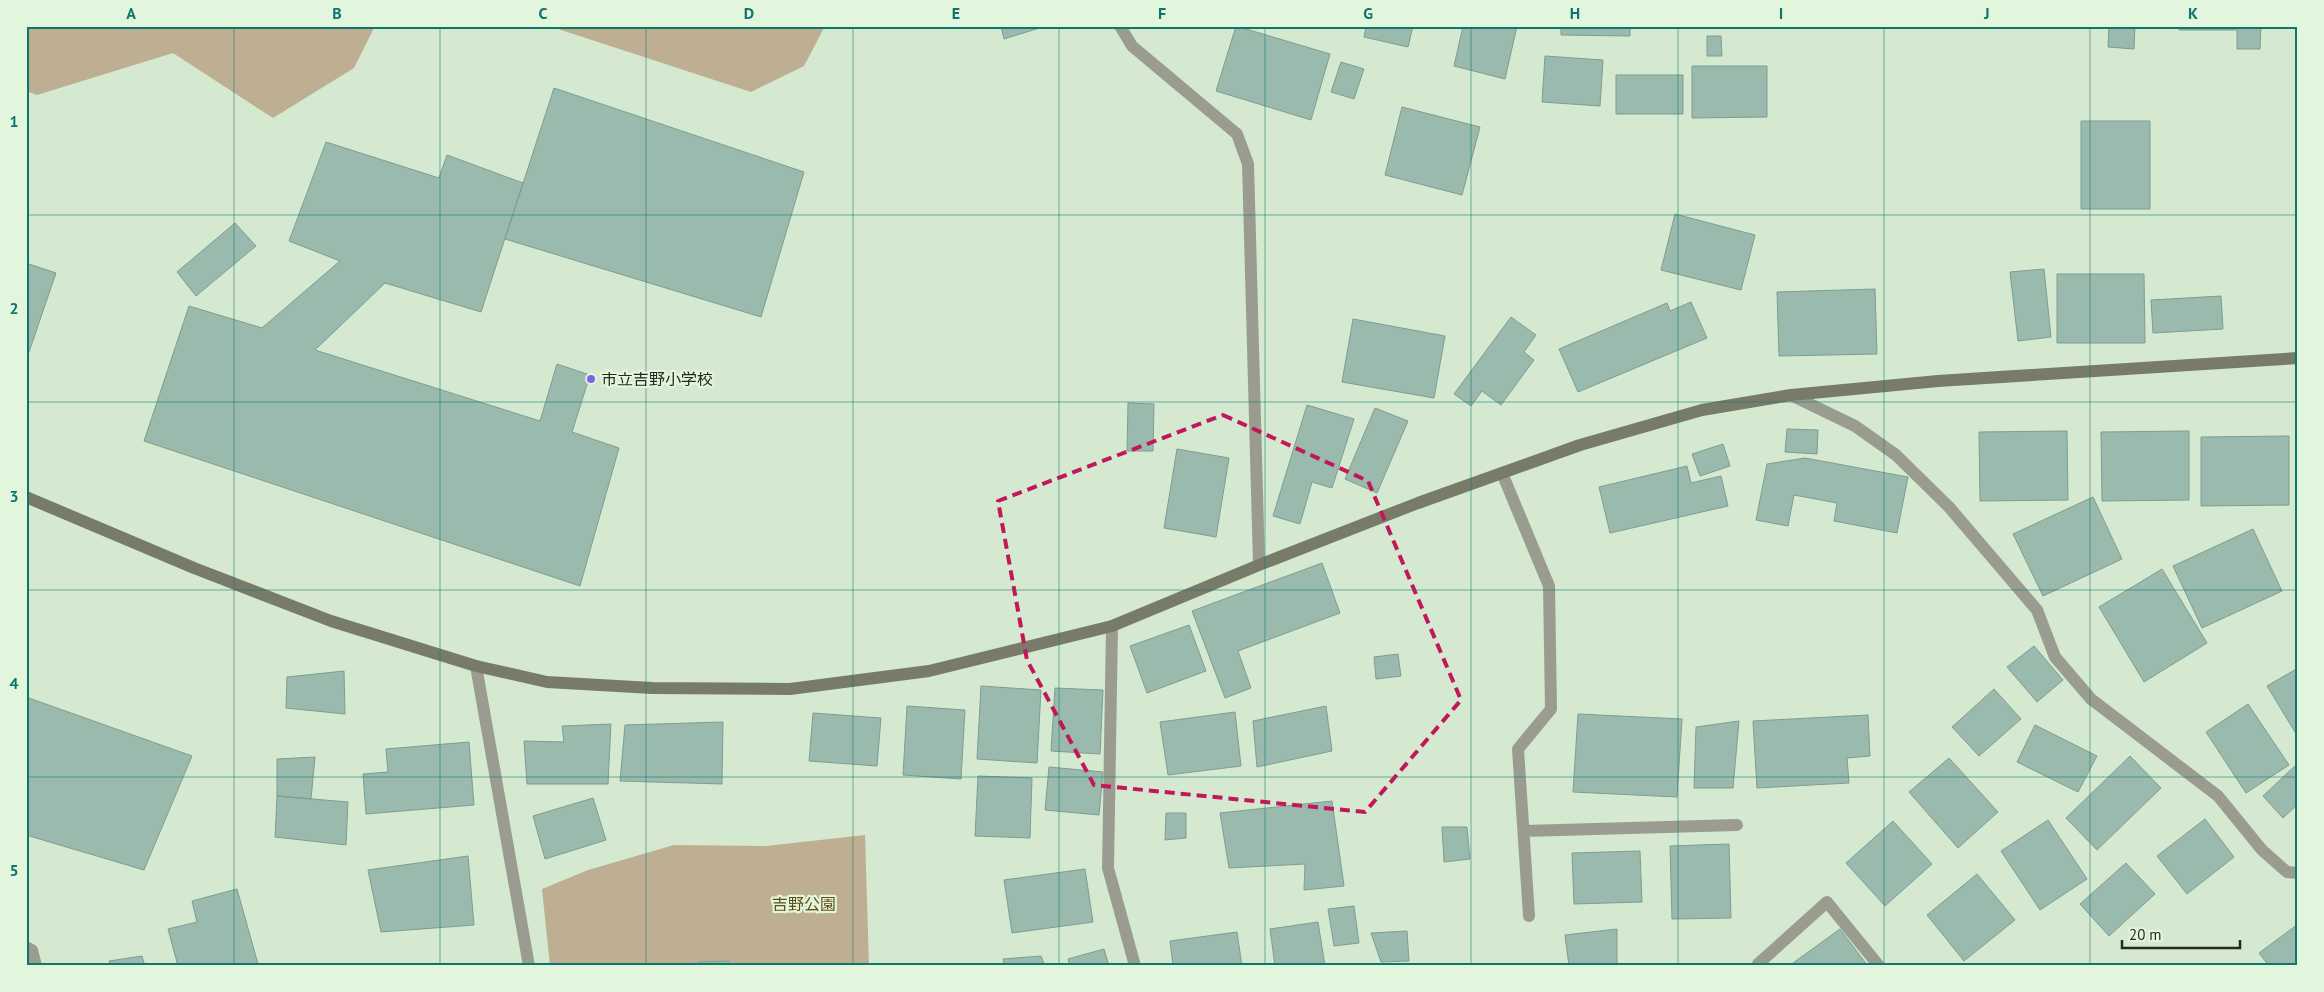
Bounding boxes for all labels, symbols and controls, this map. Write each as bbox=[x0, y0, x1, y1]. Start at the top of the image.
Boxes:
text: A bbox=[126, 3, 136, 23]
text: B bbox=[332, 3, 342, 23]
text: C bbox=[539, 3, 548, 23]
text: D bbox=[744, 3, 754, 23]
text: E bbox=[952, 3, 960, 23]
text: F bbox=[1158, 3, 1166, 23]
text: G bbox=[1363, 3, 1373, 23]
text: H bbox=[1570, 3, 1580, 23]
text: I bbox=[1779, 3, 1783, 23]
text: J bbox=[1983, 3, 1990, 23]
text: K bbox=[2188, 3, 2198, 23]
text: 1 bbox=[9, 111, 19, 131]
text: 2 bbox=[9, 298, 19, 318]
place label: 市立吉野小学校 bbox=[601, 369, 713, 389]
marker: 市立吉野小学校 bbox=[585, 373, 597, 385]
text: 3 bbox=[9, 486, 19, 506]
text: 4 bbox=[9, 673, 19, 693]
text: 5 bbox=[9, 860, 19, 880]
park label: 吉野公園 bbox=[772, 894, 836, 914]
scale bar bbox=[2122, 917, 2239, 949]
text: 20 m bbox=[2129, 925, 2162, 944]

